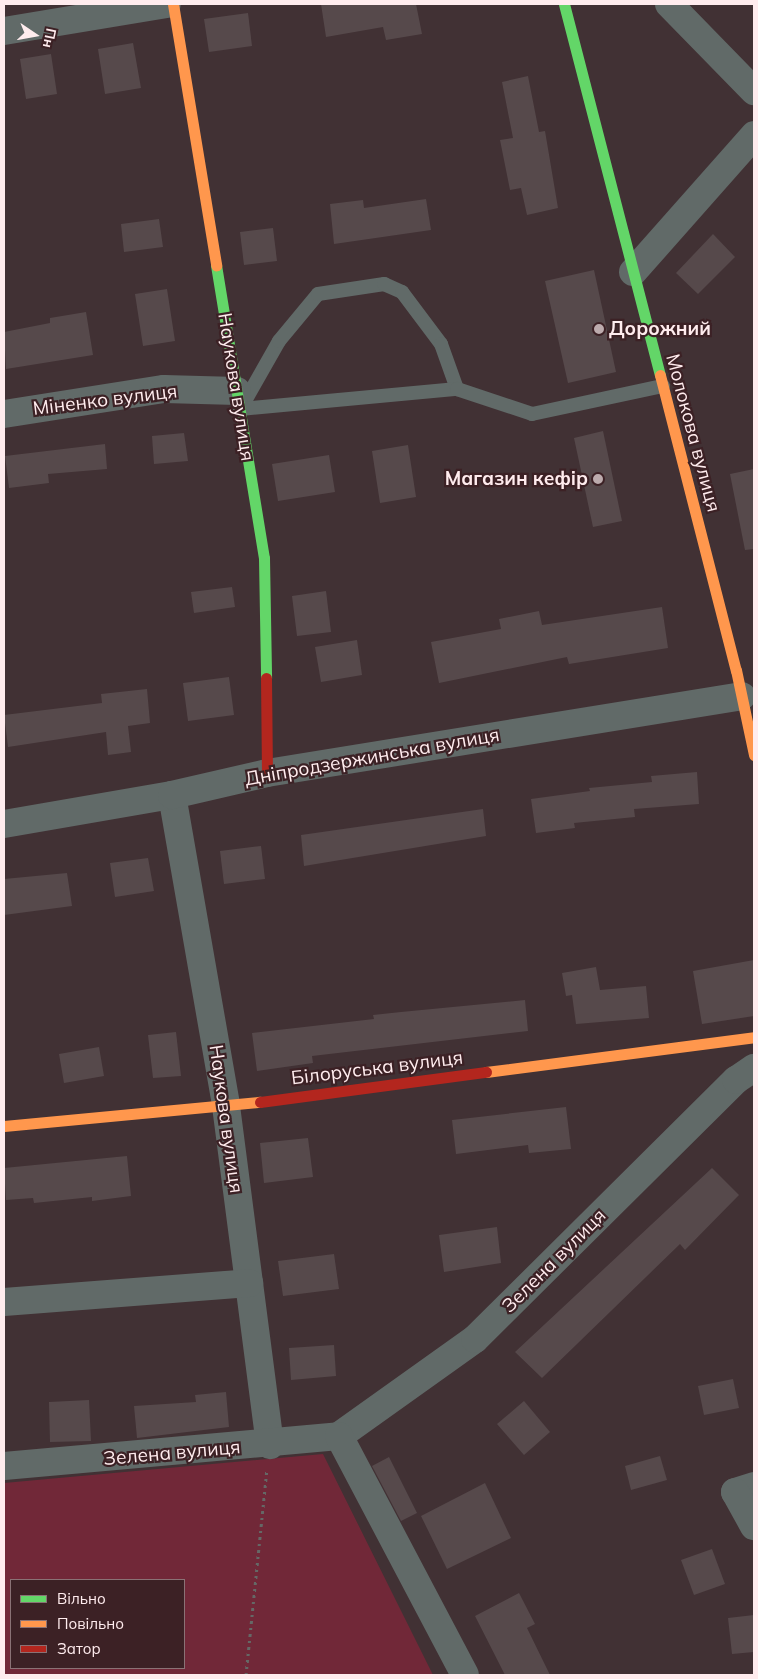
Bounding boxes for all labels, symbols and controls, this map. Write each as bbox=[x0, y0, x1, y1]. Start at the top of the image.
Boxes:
north arrow bbox=[10, 10, 60, 60]
text: Пн bbox=[39, 27, 60, 50]
street label: Наукова вулиця bbox=[213, 311, 259, 463]
place label: Дорожний bbox=[609, 318, 711, 340]
marker: Дорожний bbox=[593, 323, 605, 335]
street label: Молокова вулиця bbox=[661, 352, 725, 514]
street label: Міненко вулиця bbox=[32, 380, 178, 420]
place label: Магазин кефір bbox=[445, 468, 588, 490]
marker: Магазин кефір bbox=[592, 473, 604, 485]
street label: Дніпродзержинська вулиця bbox=[243, 723, 501, 791]
street label: Наукова вулиця bbox=[204, 1043, 248, 1195]
street label: Білоруська вулиця bbox=[290, 1046, 464, 1090]
street label: Зелена вулиця bbox=[497, 1204, 611, 1318]
street label: Зелена вулиця bbox=[103, 1436, 241, 1470]
legend bbox=[10, 1579, 185, 1669]
text: Вільно bbox=[57, 1589, 106, 1608]
text: Повільно bbox=[57, 1614, 124, 1633]
text: Затор bbox=[57, 1639, 101, 1658]

